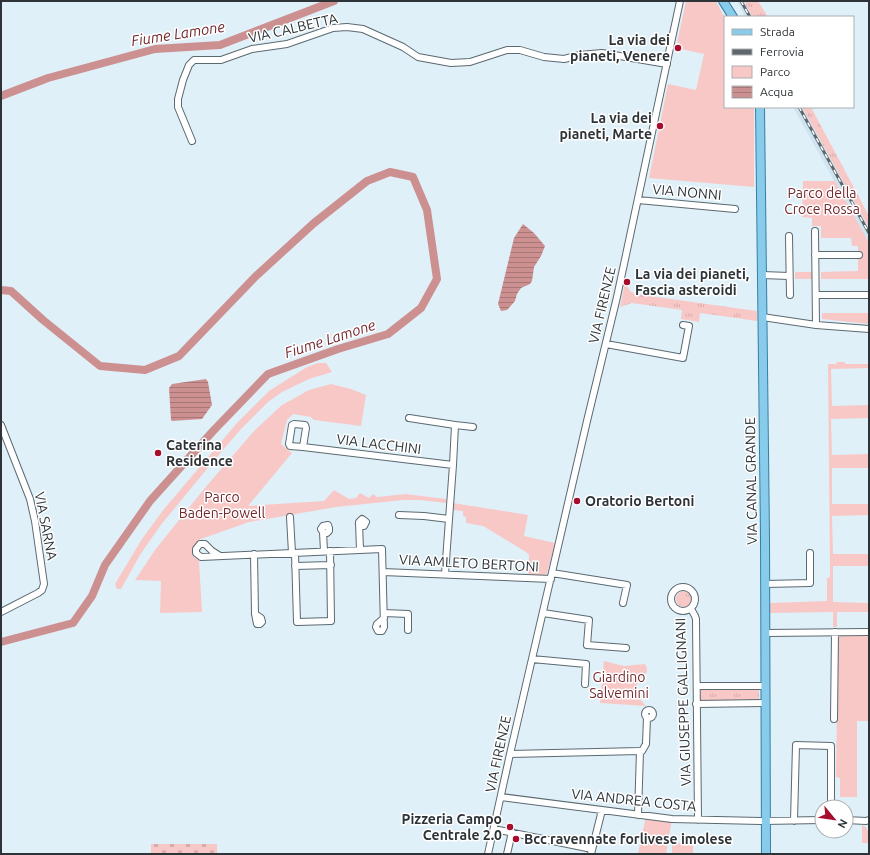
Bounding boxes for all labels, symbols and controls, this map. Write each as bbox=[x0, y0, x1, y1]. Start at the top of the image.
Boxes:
street label: VIA CALBETTA bbox=[247, 10, 339, 46]
legend bbox=[724, 16, 854, 108]
water label: Fiume Lamone bbox=[130, 18, 226, 49]
text: Strada bbox=[760, 25, 795, 38]
place label: La via dei pianeti, Venere bbox=[570, 32, 670, 64]
marker: La via dei pianeti, Venere bbox=[673, 43, 683, 53]
text: Ferrovia bbox=[760, 45, 804, 58]
text: Parco bbox=[760, 65, 790, 78]
text: Acqua bbox=[760, 85, 793, 98]
place label: La via dei pianeti, Marte bbox=[559, 110, 652, 142]
marker: La via dei pianeti, Marte bbox=[655, 121, 665, 131]
street label: VIA NONNI bbox=[652, 181, 722, 203]
park label: Parco della Croce Rossa bbox=[784, 185, 860, 217]
street label: VIA FIRENZE bbox=[585, 265, 619, 345]
place label: La via dei pianeti, Fascia asteroidi bbox=[635, 266, 749, 298]
marker: La via dei pianeti, Fascia asteroidi bbox=[622, 277, 632, 287]
water label: Fiume Lamone bbox=[282, 316, 378, 361]
street label: VIA CANAL GRANDE bbox=[742, 417, 760, 545]
street label: VIA LACCHINI bbox=[336, 431, 422, 457]
place label: Caterina Residence bbox=[166, 437, 233, 469]
marker: Caterina Residence bbox=[153, 448, 163, 458]
park label: Parco Baden-Powell bbox=[179, 489, 266, 521]
street label: VIA SARNA bbox=[32, 491, 60, 561]
place label: Oratorio Bertoni bbox=[585, 493, 694, 509]
marker: Oratorio Bertoni bbox=[572, 496, 582, 506]
street label: VIA AMLETO BERTONI bbox=[399, 551, 539, 575]
street label: VIA GIUSEPPE GALLIGNANI bbox=[672, 618, 694, 786]
park label: Giardino Salvemini bbox=[589, 669, 649, 701]
street label: VIA FIRENZE bbox=[482, 714, 514, 794]
street label: VIA ANDREA COSTA bbox=[571, 785, 697, 815]
north arrow bbox=[814, 799, 854, 839]
place label: Pizzeria Campo Centrale 2.0 bbox=[402, 811, 502, 843]
text: N bbox=[836, 817, 850, 830]
marker: Pizzeria Campo Centrale 2.0 bbox=[505, 822, 515, 832]
place label: Bcc ravennate forlivese imolese bbox=[524, 831, 732, 847]
marker: Bcc ravennate forlivese imolese bbox=[511, 834, 521, 844]

